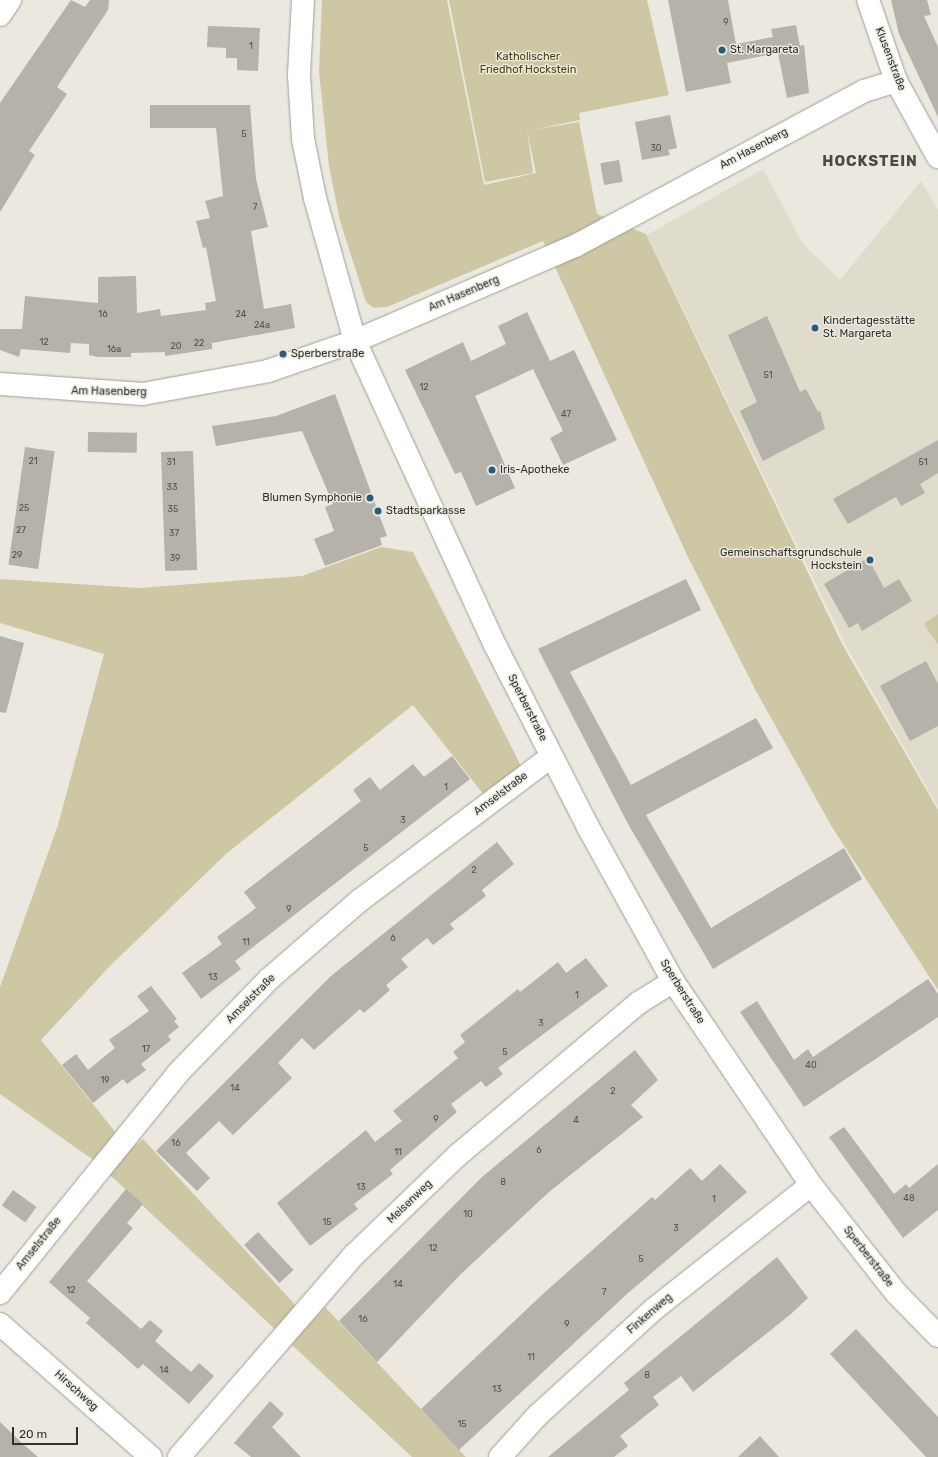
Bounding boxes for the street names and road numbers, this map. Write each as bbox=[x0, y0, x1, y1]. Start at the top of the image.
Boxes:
street label: Klusenstraße bbox=[872, 25, 908, 93]
street label: Am Hasenberg bbox=[718, 125, 790, 173]
street label: Am Hasenberg bbox=[427, 273, 501, 315]
street label: Am Hasenberg bbox=[71, 385, 147, 399]
street label: Sperberstraße bbox=[504, 672, 550, 744]
street label: Amselstraße bbox=[471, 769, 531, 819]
street label: Sperberstraße bbox=[657, 957, 707, 1027]
street label: Amselstraße bbox=[224, 972, 278, 1026]
street label: Meisenweg bbox=[385, 1177, 435, 1227]
street label: Amselstraße bbox=[14, 1215, 64, 1273]
street label: Sperberstraße bbox=[840, 1224, 896, 1290]
street label: Finkenweg bbox=[625, 1291, 675, 1337]
street label: Hirschweg bbox=[51, 1368, 101, 1414]

